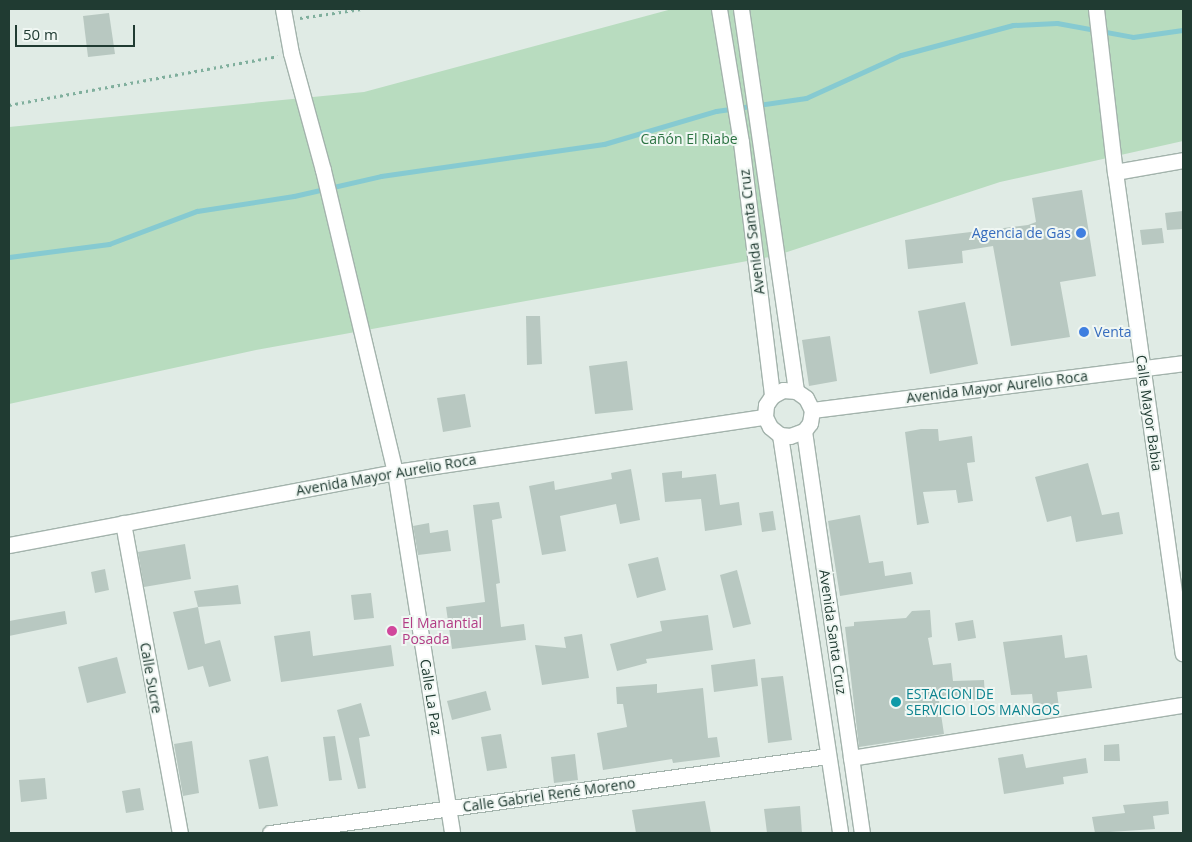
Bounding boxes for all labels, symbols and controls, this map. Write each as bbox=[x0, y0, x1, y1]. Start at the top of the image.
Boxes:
scale bar bbox=[18, 15, 138, 47]
text: 50 m bbox=[23, 24, 58, 44]
park label: Cañón El Riabe bbox=[640, 131, 738, 147]
street label: Avenida Santa Cruz bbox=[736, 168, 768, 296]
place label: Agencia de Gas bbox=[972, 225, 1071, 241]
marker: Agencia de Gas bbox=[1075, 227, 1087, 239]
place label: Venta bbox=[1094, 324, 1132, 340]
marker: Venta bbox=[1078, 326, 1090, 338]
street label: Calle Mayor Babia bbox=[1133, 354, 1165, 472]
street label: Avenida Mayor Aurelio Roca bbox=[905, 368, 1089, 406]
street label: Avenida Mayor Aurelio Roca bbox=[295, 451, 477, 499]
street label: Avenida Santa Cruz bbox=[816, 568, 850, 696]
place label: El Manantial Posada bbox=[402, 615, 482, 648]
marker: El Manantial Posada bbox=[386, 625, 398, 637]
street label: Calle Sucre bbox=[137, 641, 165, 715]
street label: Calle La Paz bbox=[417, 658, 445, 736]
place label: ESTACION DE SERVICIO LOS MANGOS bbox=[906, 686, 1060, 719]
marker: ESTACION DE SERVICIO LOS MANGOS bbox=[890, 696, 902, 708]
street label: Calle Gabriel René Moreno bbox=[462, 775, 636, 815]

